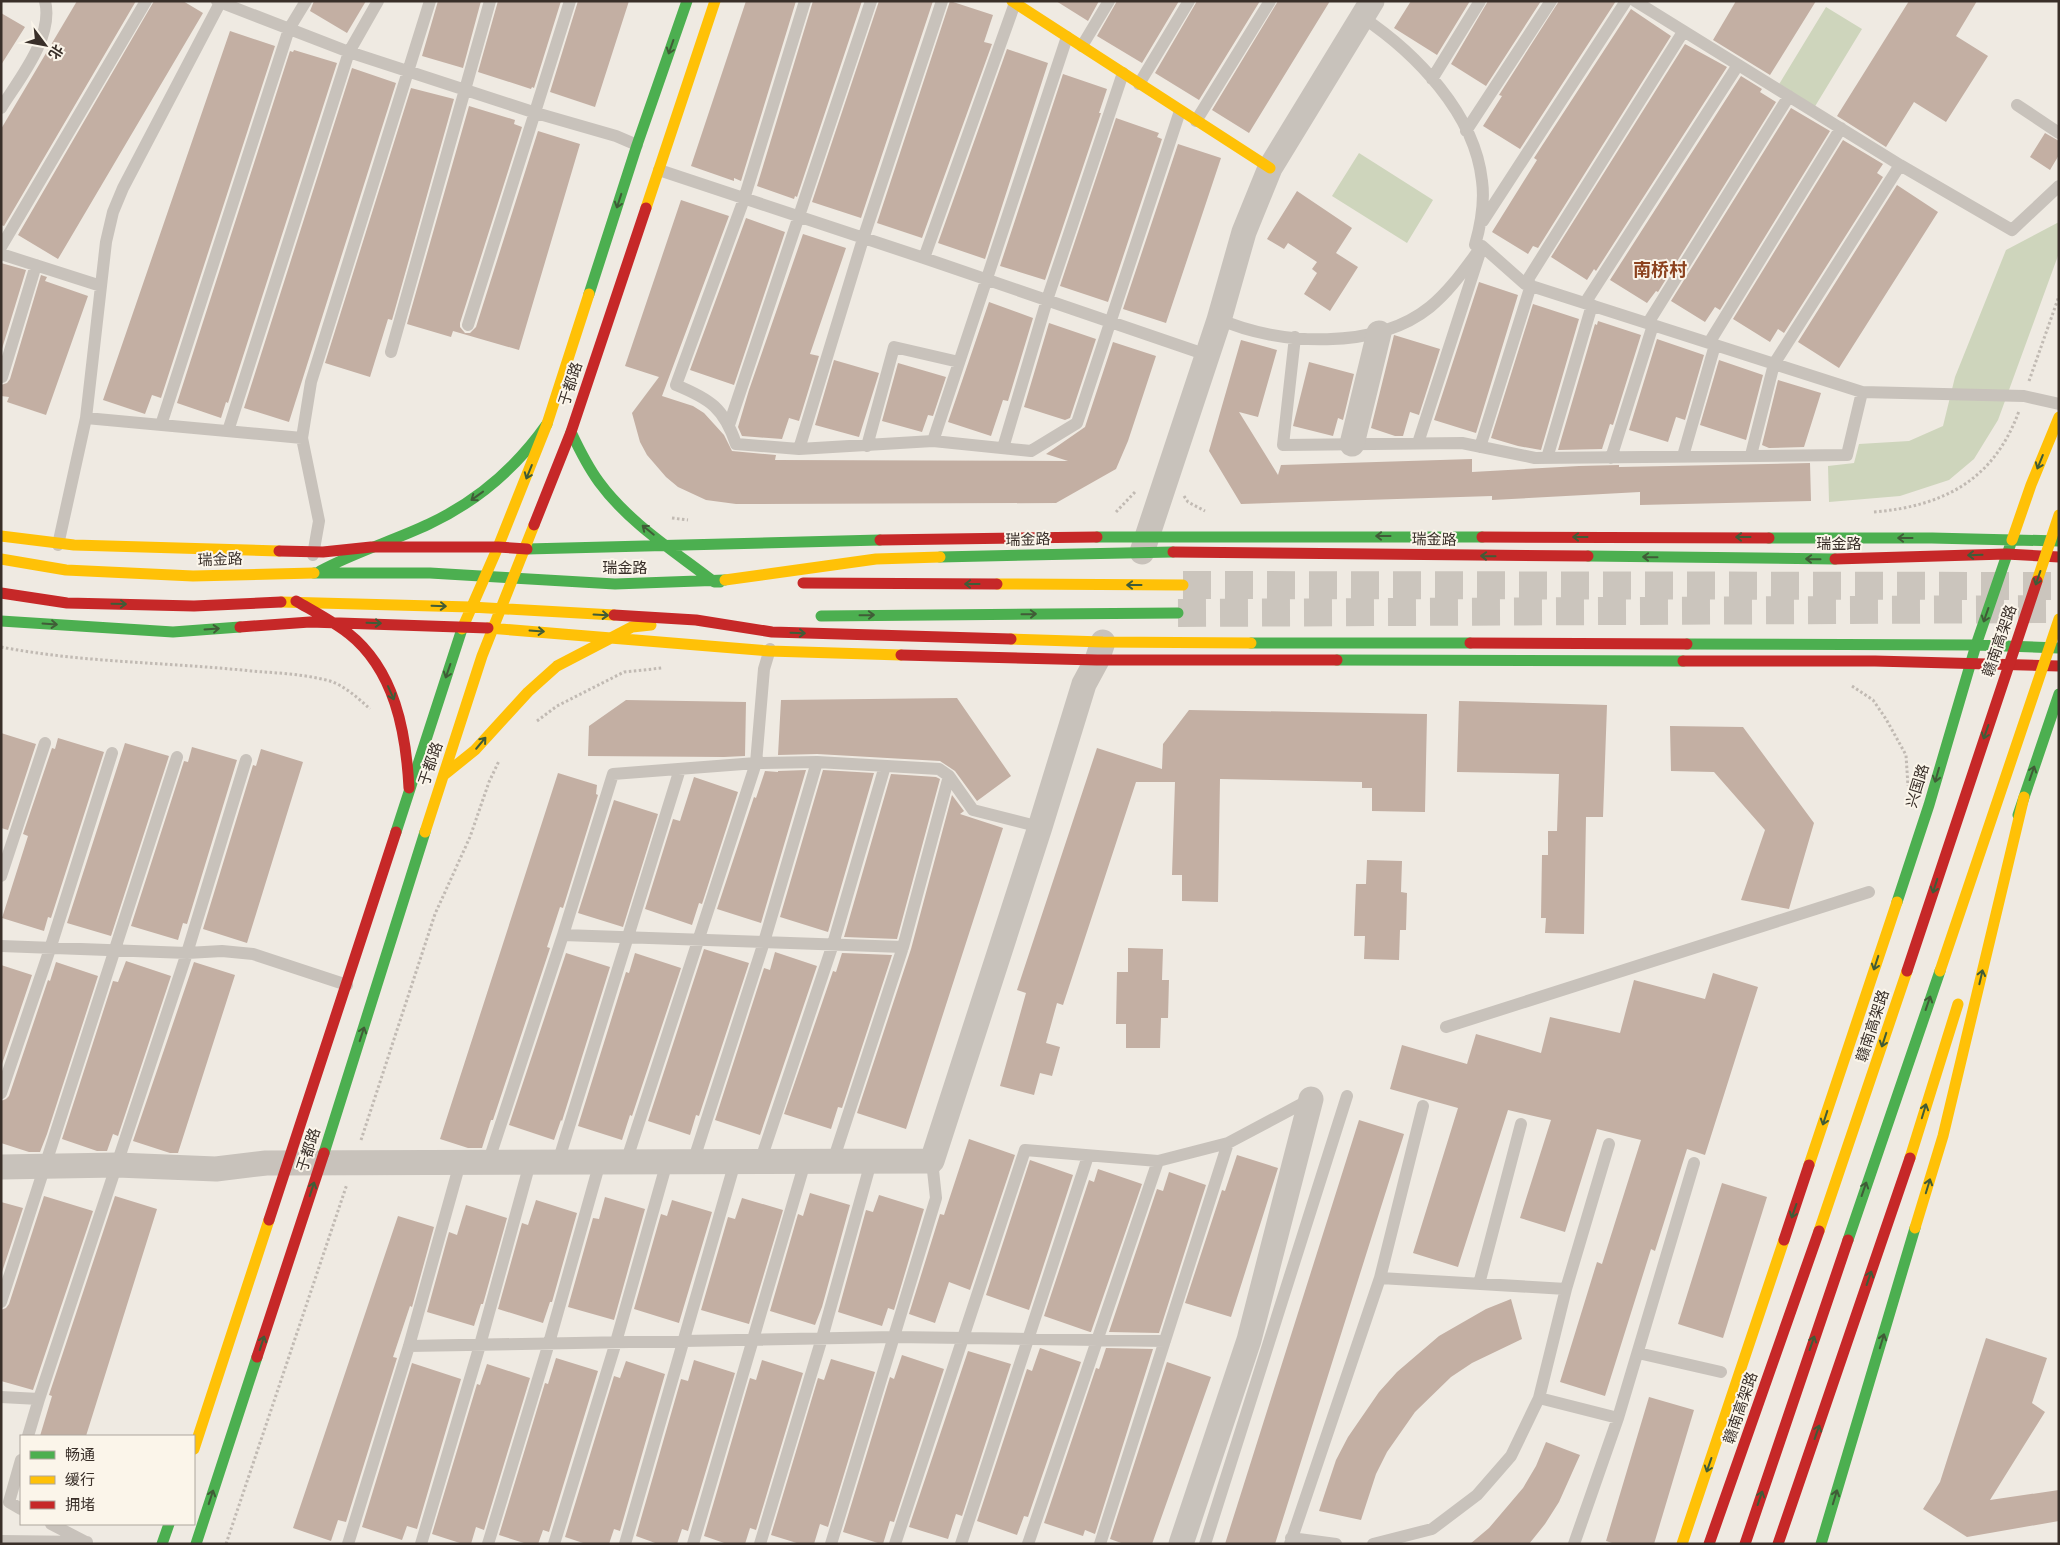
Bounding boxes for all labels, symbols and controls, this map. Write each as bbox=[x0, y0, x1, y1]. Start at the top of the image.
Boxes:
north arrow bbox=[20, 20, 70, 70]
one-way arrow bbox=[665, 39, 675, 55]
text: 北 bbox=[46, 42, 66, 62]
one-way arrow bbox=[613, 193, 623, 209]
district label: 南桥村 bbox=[1633, 260, 1687, 280]
street label: 于都路 bbox=[556, 360, 585, 408]
one-way arrow bbox=[2035, 454, 2045, 469]
one-way arrow bbox=[523, 464, 532, 479]
one-way arrow bbox=[471, 491, 485, 501]
one-way arrow bbox=[642, 525, 655, 536]
street label: 瑞金路 bbox=[1005, 531, 1051, 548]
one-way arrow bbox=[1375, 531, 1391, 541]
street label: 瑞金路 bbox=[1411, 531, 1457, 548]
one-way arrow bbox=[1572, 532, 1588, 542]
one-way arrow bbox=[1735, 532, 1751, 542]
one-way arrow bbox=[1897, 533, 1914, 543]
street label: 瑞金路 bbox=[1816, 536, 1862, 552]
street label: 瑞金路 bbox=[197, 551, 243, 568]
one-way arrow bbox=[1480, 551, 1496, 560]
one-way arrow bbox=[1967, 551, 1983, 560]
one-way arrow bbox=[1642, 552, 1658, 562]
one-way arrow bbox=[1805, 554, 1821, 564]
street label: 瑞金路 bbox=[602, 560, 648, 576]
one-way arrow bbox=[2032, 569, 2042, 585]
one-way arrow bbox=[964, 579, 980, 589]
one-way arrow bbox=[1126, 580, 1142, 589]
one-way arrow bbox=[110, 599, 127, 609]
one-way arrow bbox=[430, 601, 447, 611]
street label: 赣南高架路 bbox=[1980, 603, 2019, 679]
one-way arrow bbox=[1981, 607, 1990, 622]
one-way arrow bbox=[1021, 609, 1037, 619]
one-way arrow bbox=[593, 610, 609, 619]
one-way arrow bbox=[858, 610, 875, 620]
one-way arrow bbox=[366, 618, 382, 628]
one-way arrow bbox=[42, 619, 58, 629]
one-way arrow bbox=[204, 624, 220, 633]
one-way arrow bbox=[528, 626, 544, 636]
one-way arrow bbox=[789, 628, 805, 638]
one-way arrow bbox=[443, 663, 453, 679]
one-way arrow bbox=[386, 685, 396, 700]
one-way arrow bbox=[1981, 723, 1990, 739]
one-way arrow bbox=[475, 737, 486, 750]
street label: 于都路 bbox=[416, 740, 445, 788]
street label: 兴国路 bbox=[1903, 762, 1932, 810]
one-way arrow bbox=[2028, 765, 2038, 781]
one-way arrow bbox=[1932, 767, 1942, 783]
one-way arrow bbox=[1929, 878, 1939, 894]
one-way arrow bbox=[1871, 955, 1881, 971]
one-way arrow bbox=[1977, 970, 1986, 986]
street label: 赣南高架路 bbox=[1853, 988, 1892, 1064]
one-way arrow bbox=[1924, 995, 1933, 1011]
one-way arrow bbox=[357, 1026, 367, 1042]
one-way arrow bbox=[1878, 1032, 1888, 1048]
one-way arrow bbox=[1920, 1103, 1930, 1119]
one-way arrow bbox=[1820, 1109, 1830, 1125]
street label: 于都路 bbox=[294, 1126, 323, 1174]
one-way arrow bbox=[1924, 1178, 1934, 1194]
one-way arrow bbox=[308, 1181, 318, 1197]
one-way arrow bbox=[1860, 1182, 1869, 1198]
one-way arrow bbox=[1789, 1203, 1798, 1219]
one-way arrow bbox=[1865, 1271, 1874, 1286]
one-way arrow bbox=[1877, 1334, 1887, 1350]
one-way arrow bbox=[257, 1335, 267, 1351]
one-way arrow bbox=[1808, 1336, 1817, 1352]
street label: 赣南高架路 bbox=[1721, 1370, 1760, 1446]
one-way arrow bbox=[1813, 1425, 1822, 1440]
legend bbox=[20, 1435, 195, 1525]
text: 畅通 bbox=[65, 1447, 95, 1463]
one-way arrow bbox=[1703, 1457, 1713, 1473]
text: 缓行 bbox=[65, 1472, 95, 1488]
one-way arrow bbox=[1831, 1489, 1841, 1505]
one-way arrow bbox=[207, 1490, 216, 1506]
one-way arrow bbox=[1756, 1490, 1766, 1506]
text: 拥堵 bbox=[65, 1497, 95, 1513]

